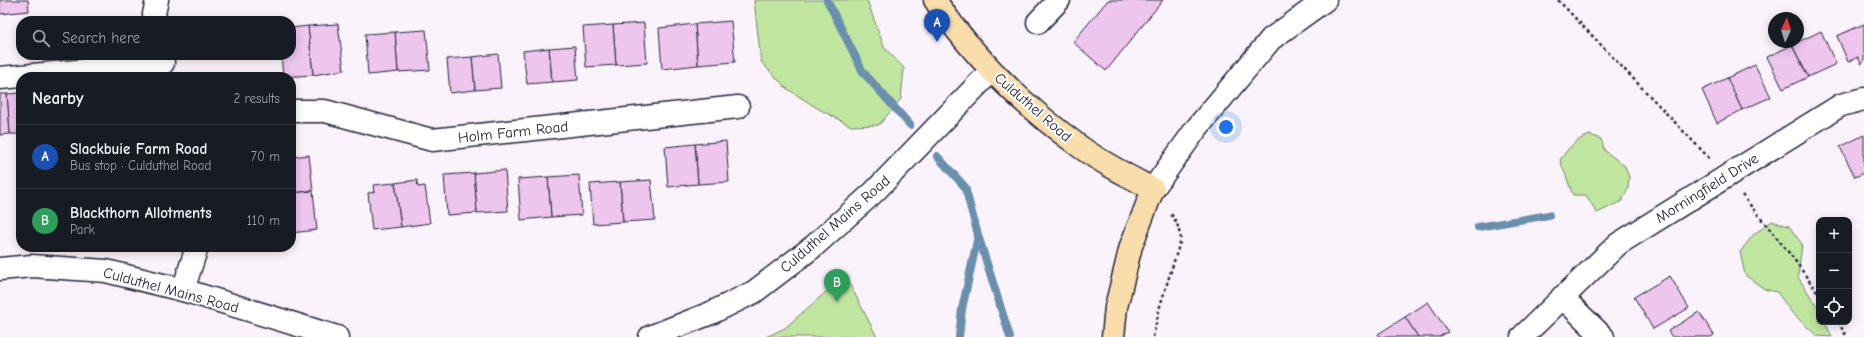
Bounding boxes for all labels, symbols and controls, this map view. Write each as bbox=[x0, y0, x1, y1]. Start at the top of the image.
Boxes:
pin: A bbox=[924, 9, 950, 42]
north arrow bbox=[1768, 12, 1804, 48]
search box bbox=[16, 16, 296, 60]
icon: search bbox=[30, 27, 52, 49]
text: Search here bbox=[62, 29, 140, 47]
street label: Culduthel Road bbox=[991, 69, 1075, 145]
text: Nearby bbox=[32, 89, 83, 108]
text: 2 results bbox=[233, 91, 280, 106]
street label: Holm Farm Road bbox=[457, 117, 569, 147]
your location bbox=[1216, 117, 1236, 137]
text: Slackbuie Farm Road bbox=[70, 140, 207, 158]
text: A bbox=[41, 149, 49, 164]
text: 70 m bbox=[251, 149, 280, 164]
street label: Morningfield Drive bbox=[1652, 149, 1762, 227]
text: Bus stop · Culduthel Road bbox=[70, 158, 211, 173]
street label: Culduthel Mains Road bbox=[776, 171, 894, 277]
text: Blackthorn Allotments bbox=[70, 204, 212, 222]
text: B bbox=[41, 213, 49, 228]
text: 110 m bbox=[247, 213, 280, 228]
map controls bbox=[1816, 217, 1852, 325]
button: + bbox=[1816, 217, 1852, 253]
text: Park bbox=[70, 222, 95, 237]
button: − bbox=[1816, 253, 1852, 289]
street label: Culduthel Mains Road bbox=[101, 263, 241, 317]
pin: B bbox=[824, 269, 850, 302]
button: locate bbox=[1816, 289, 1852, 325]

